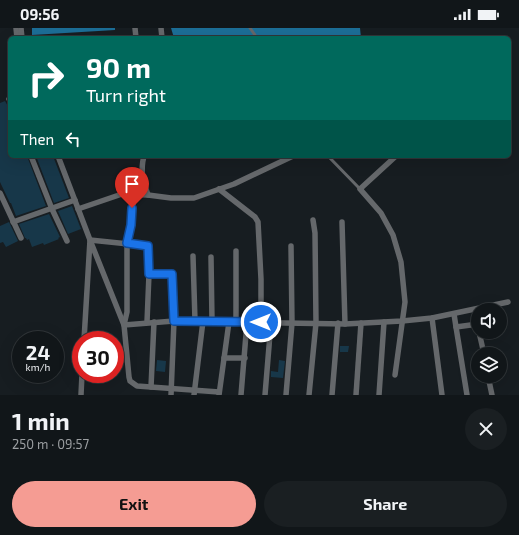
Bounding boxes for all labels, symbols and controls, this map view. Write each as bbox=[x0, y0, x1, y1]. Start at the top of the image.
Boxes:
text: 09:56 bbox=[20, 5, 59, 23]
text: 90 m bbox=[86, 50, 151, 84]
icon: right bbox=[20, 52, 72, 104]
text: Turn right bbox=[86, 84, 166, 106]
icon: left bbox=[62, 128, 84, 150]
text: Then bbox=[20, 130, 54, 148]
pin bbox=[115, 167, 149, 208]
icon: arrive bbox=[121, 173, 143, 195]
position arrow bbox=[240, 301, 282, 343]
map controls bbox=[471, 303, 507, 383]
button: sound bbox=[471, 303, 507, 339]
speed limit sign: 30 bbox=[72, 331, 124, 383]
text: 24 bbox=[26, 340, 50, 364]
button: layers bbox=[471, 347, 507, 383]
text: km/h bbox=[26, 361, 50, 373]
text: 1 min bbox=[12, 406, 70, 435]
button: close bbox=[465, 408, 507, 450]
text: 250 m · 09:57 bbox=[12, 436, 89, 452]
button: Exit bbox=[12, 481, 256, 527]
button: Share bbox=[264, 481, 507, 527]

